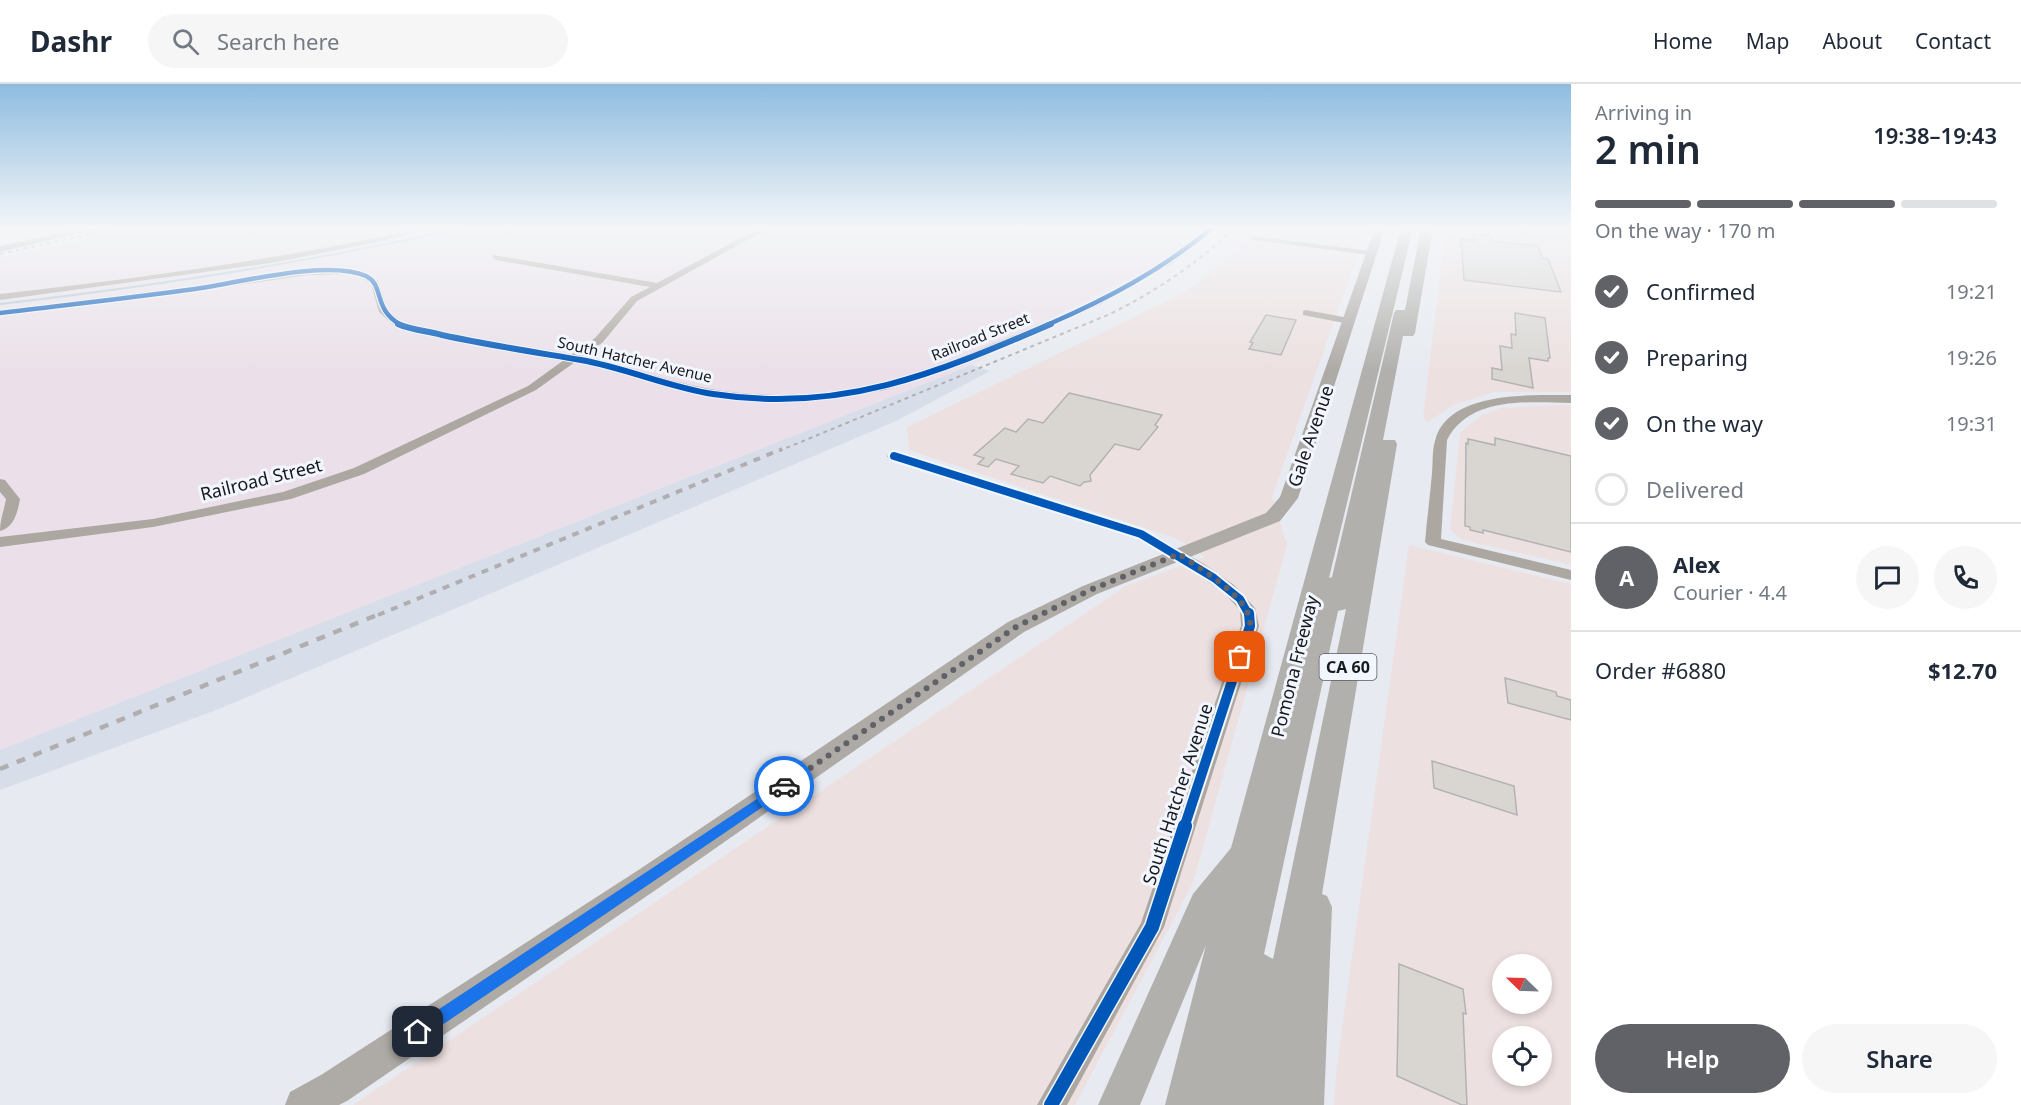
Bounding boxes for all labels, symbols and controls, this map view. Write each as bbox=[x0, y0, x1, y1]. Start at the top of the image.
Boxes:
search box bbox=[148, 14, 568, 68]
text: Dashr bbox=[30, 22, 112, 60]
icon: search bbox=[169, 25, 202, 58]
text: Search here bbox=[217, 26, 339, 56]
text: Home bbox=[1653, 27, 1713, 55]
text: Map bbox=[1746, 27, 1789, 55]
text: About bbox=[1822, 27, 1882, 55]
text: Contact bbox=[1915, 27, 1991, 55]
text: Arriving in bbox=[1595, 99, 1692, 126]
text: 19:38–19:43 bbox=[1873, 120, 1997, 150]
text: 2 min bbox=[1595, 122, 1701, 175]
text: On the way · 170 m bbox=[1595, 217, 1775, 244]
icon: check bbox=[1595, 275, 1628, 308]
text: Confirmed bbox=[1646, 276, 1756, 306]
text: 19:21 bbox=[1946, 278, 1997, 305]
street label: Railroad Street bbox=[928, 307, 1032, 365]
street label: South Hatcher Avenue bbox=[556, 332, 714, 386]
icon: check bbox=[1595, 341, 1628, 374]
text: Preparing bbox=[1646, 342, 1748, 372]
text: 19:26 bbox=[1946, 344, 1997, 371]
street label: Gale Avenue bbox=[1281, 382, 1339, 490]
icon: check bbox=[1595, 407, 1628, 440]
text: On the way bbox=[1646, 408, 1763, 438]
text: 19:31 bbox=[1946, 410, 1997, 437]
street label: Railroad Street bbox=[198, 452, 325, 506]
text: Delivered bbox=[1646, 474, 1744, 504]
button: chat bbox=[1856, 546, 1919, 609]
button: phone bbox=[1934, 546, 1997, 609]
text: Alex bbox=[1673, 549, 1720, 579]
text: A bbox=[1619, 562, 1634, 592]
text: Courier · 4.4 bbox=[1673, 579, 1787, 606]
street label: Pomona Freeway bbox=[1265, 592, 1323, 739]
pin bbox=[1214, 631, 1265, 682]
icon: bag bbox=[1223, 640, 1256, 673]
road number: CA 60 bbox=[1320, 654, 1376, 680]
text: Order #6880 bbox=[1595, 655, 1726, 685]
text: $12.70 bbox=[1928, 655, 1997, 685]
street label: South Hatcher Avenue bbox=[1136, 700, 1218, 888]
courier bbox=[754, 756, 814, 816]
icon: car bbox=[768, 770, 801, 803]
north arrow bbox=[1492, 954, 1552, 1014]
map controls bbox=[1492, 954, 1552, 1086]
pin bbox=[392, 1006, 443, 1057]
icon: home bbox=[401, 1015, 434, 1048]
button: Help bbox=[1595, 1024, 1790, 1093]
button: Share bbox=[1802, 1024, 1997, 1093]
button: locate bbox=[1492, 1026, 1552, 1086]

